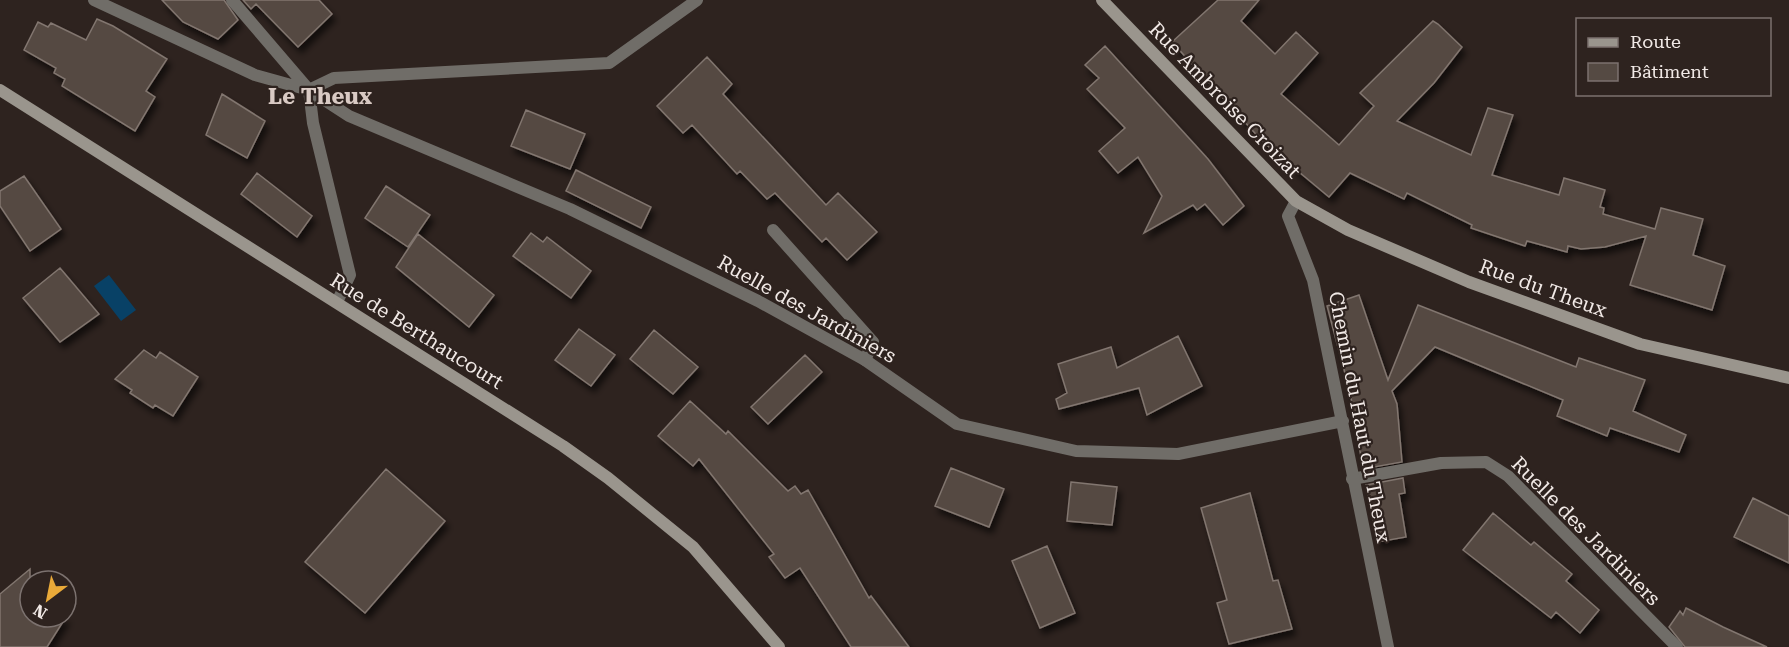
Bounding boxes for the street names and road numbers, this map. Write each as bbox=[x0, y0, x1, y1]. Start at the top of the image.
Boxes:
street label: Rue Ambroise Croizat bbox=[1144, 17, 1306, 183]
street label: Ruelle des Jardiniers bbox=[714, 250, 900, 368]
street label: Rue du Theux bbox=[1476, 254, 1610, 322]
street label: Rue de Berthaucourt bbox=[326, 268, 508, 394]
street label: Chemin du Haut du Theux bbox=[1324, 289, 1396, 545]
street label: Ruelle des Jardiniers bbox=[1507, 452, 1665, 610]

